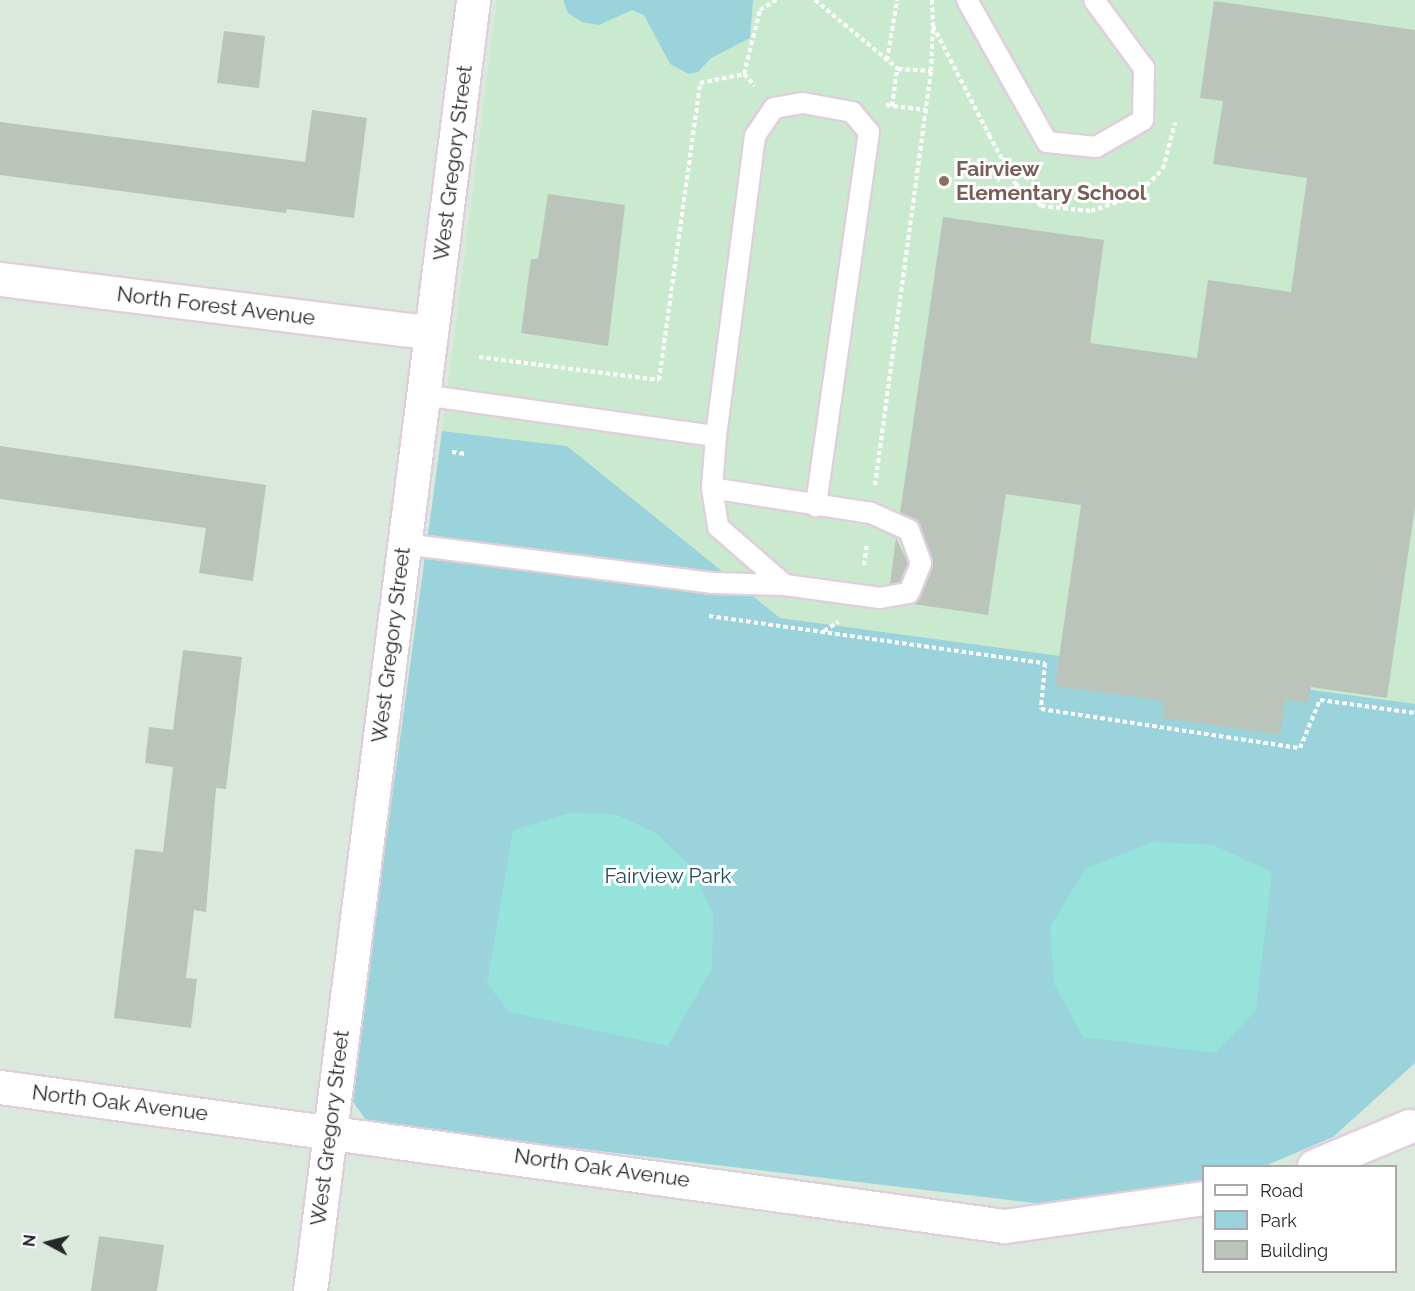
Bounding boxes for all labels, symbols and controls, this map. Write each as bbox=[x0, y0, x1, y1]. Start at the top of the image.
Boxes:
street label: West Gregory Street bbox=[428, 63, 478, 263]
place label: Fairview Elementary School bbox=[956, 156, 1147, 206]
marker: Fairview Elementary School bbox=[937, 174, 951, 188]
street label: North Forest Avenue bbox=[115, 281, 317, 331]
street label: West Gregory Street bbox=[366, 545, 416, 745]
park label: Fairview Park bbox=[604, 863, 732, 889]
street label: West Gregory Street bbox=[305, 1028, 355, 1228]
street label: North Oak Avenue bbox=[30, 1080, 210, 1126]
street label: North Oak Avenue bbox=[512, 1143, 692, 1193]
legend bbox=[1202, 1165, 1397, 1273]
text: Road bbox=[1260, 1180, 1303, 1201]
text: Park bbox=[1260, 1210, 1297, 1231]
north arrow bbox=[18, 1213, 78, 1273]
text: N bbox=[19, 1234, 40, 1248]
text: Building bbox=[1260, 1240, 1328, 1261]

